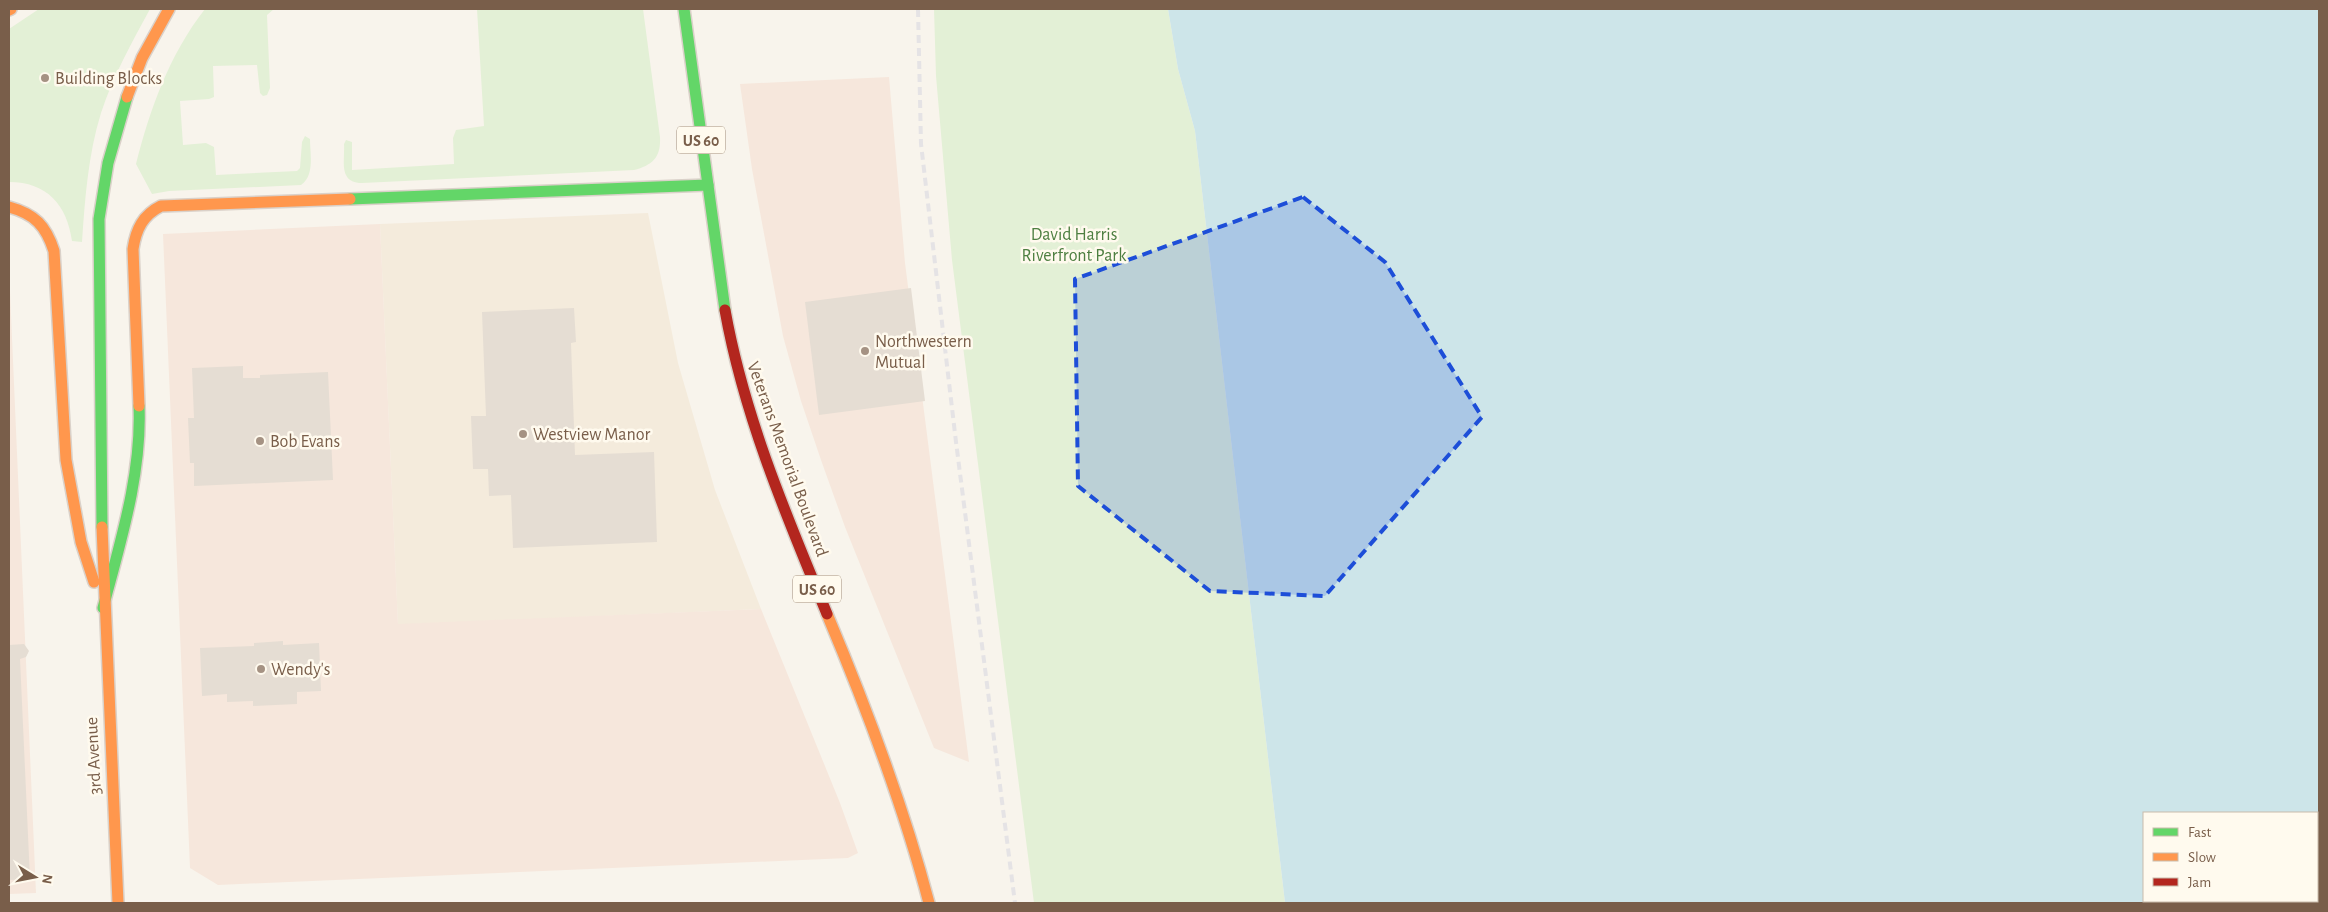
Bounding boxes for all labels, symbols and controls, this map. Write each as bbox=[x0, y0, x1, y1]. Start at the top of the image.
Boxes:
place label: Building Blocks bbox=[55, 70, 162, 88]
marker: Building Blocks bbox=[39, 72, 51, 84]
road number: US 60 bbox=[677, 126, 725, 154]
park label: David Harris Riverfront Park bbox=[1022, 226, 1127, 265]
place label: Northwestern Mutual bbox=[875, 333, 972, 372]
marker: Northwestern Mutual bbox=[859, 345, 871, 357]
street label: Veterans Memorial Boulevard bbox=[743, 359, 831, 559]
place label: Westview Manor bbox=[533, 426, 650, 444]
marker: Westview Manor bbox=[517, 428, 529, 440]
place label: Bob Evans bbox=[270, 433, 340, 451]
marker: Bob Evans bbox=[254, 435, 266, 447]
road number: US 60 bbox=[793, 576, 841, 602]
place label: Wendy's bbox=[271, 661, 331, 679]
marker: Wendy's bbox=[255, 663, 267, 675]
street label: 3rd Avenue bbox=[83, 717, 105, 795]
legend bbox=[2143, 812, 2318, 902]
text: Fast bbox=[2188, 825, 2212, 840]
text: Slow bbox=[2188, 850, 2216, 865]
north arrow bbox=[10, 852, 60, 902]
text: N bbox=[39, 873, 55, 885]
text: Jam bbox=[2188, 875, 2211, 890]

